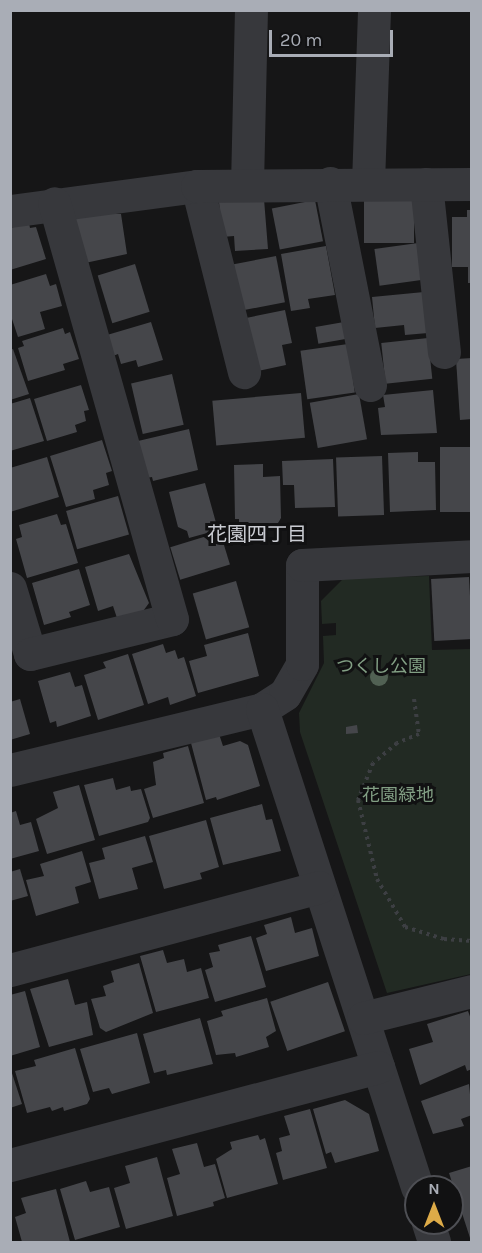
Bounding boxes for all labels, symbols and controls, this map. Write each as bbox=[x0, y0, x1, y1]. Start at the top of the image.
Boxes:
scale bar bbox=[272, 18, 396, 56]
text: 20 m bbox=[280, 29, 322, 51]
district label: 花園四丁目 bbox=[207, 522, 307, 546]
park label: つくし公園 bbox=[336, 655, 426, 677]
park label: 花園緑地 bbox=[362, 784, 434, 806]
north arrow bbox=[404, 1175, 464, 1235]
text: N bbox=[428, 1179, 440, 1198]

